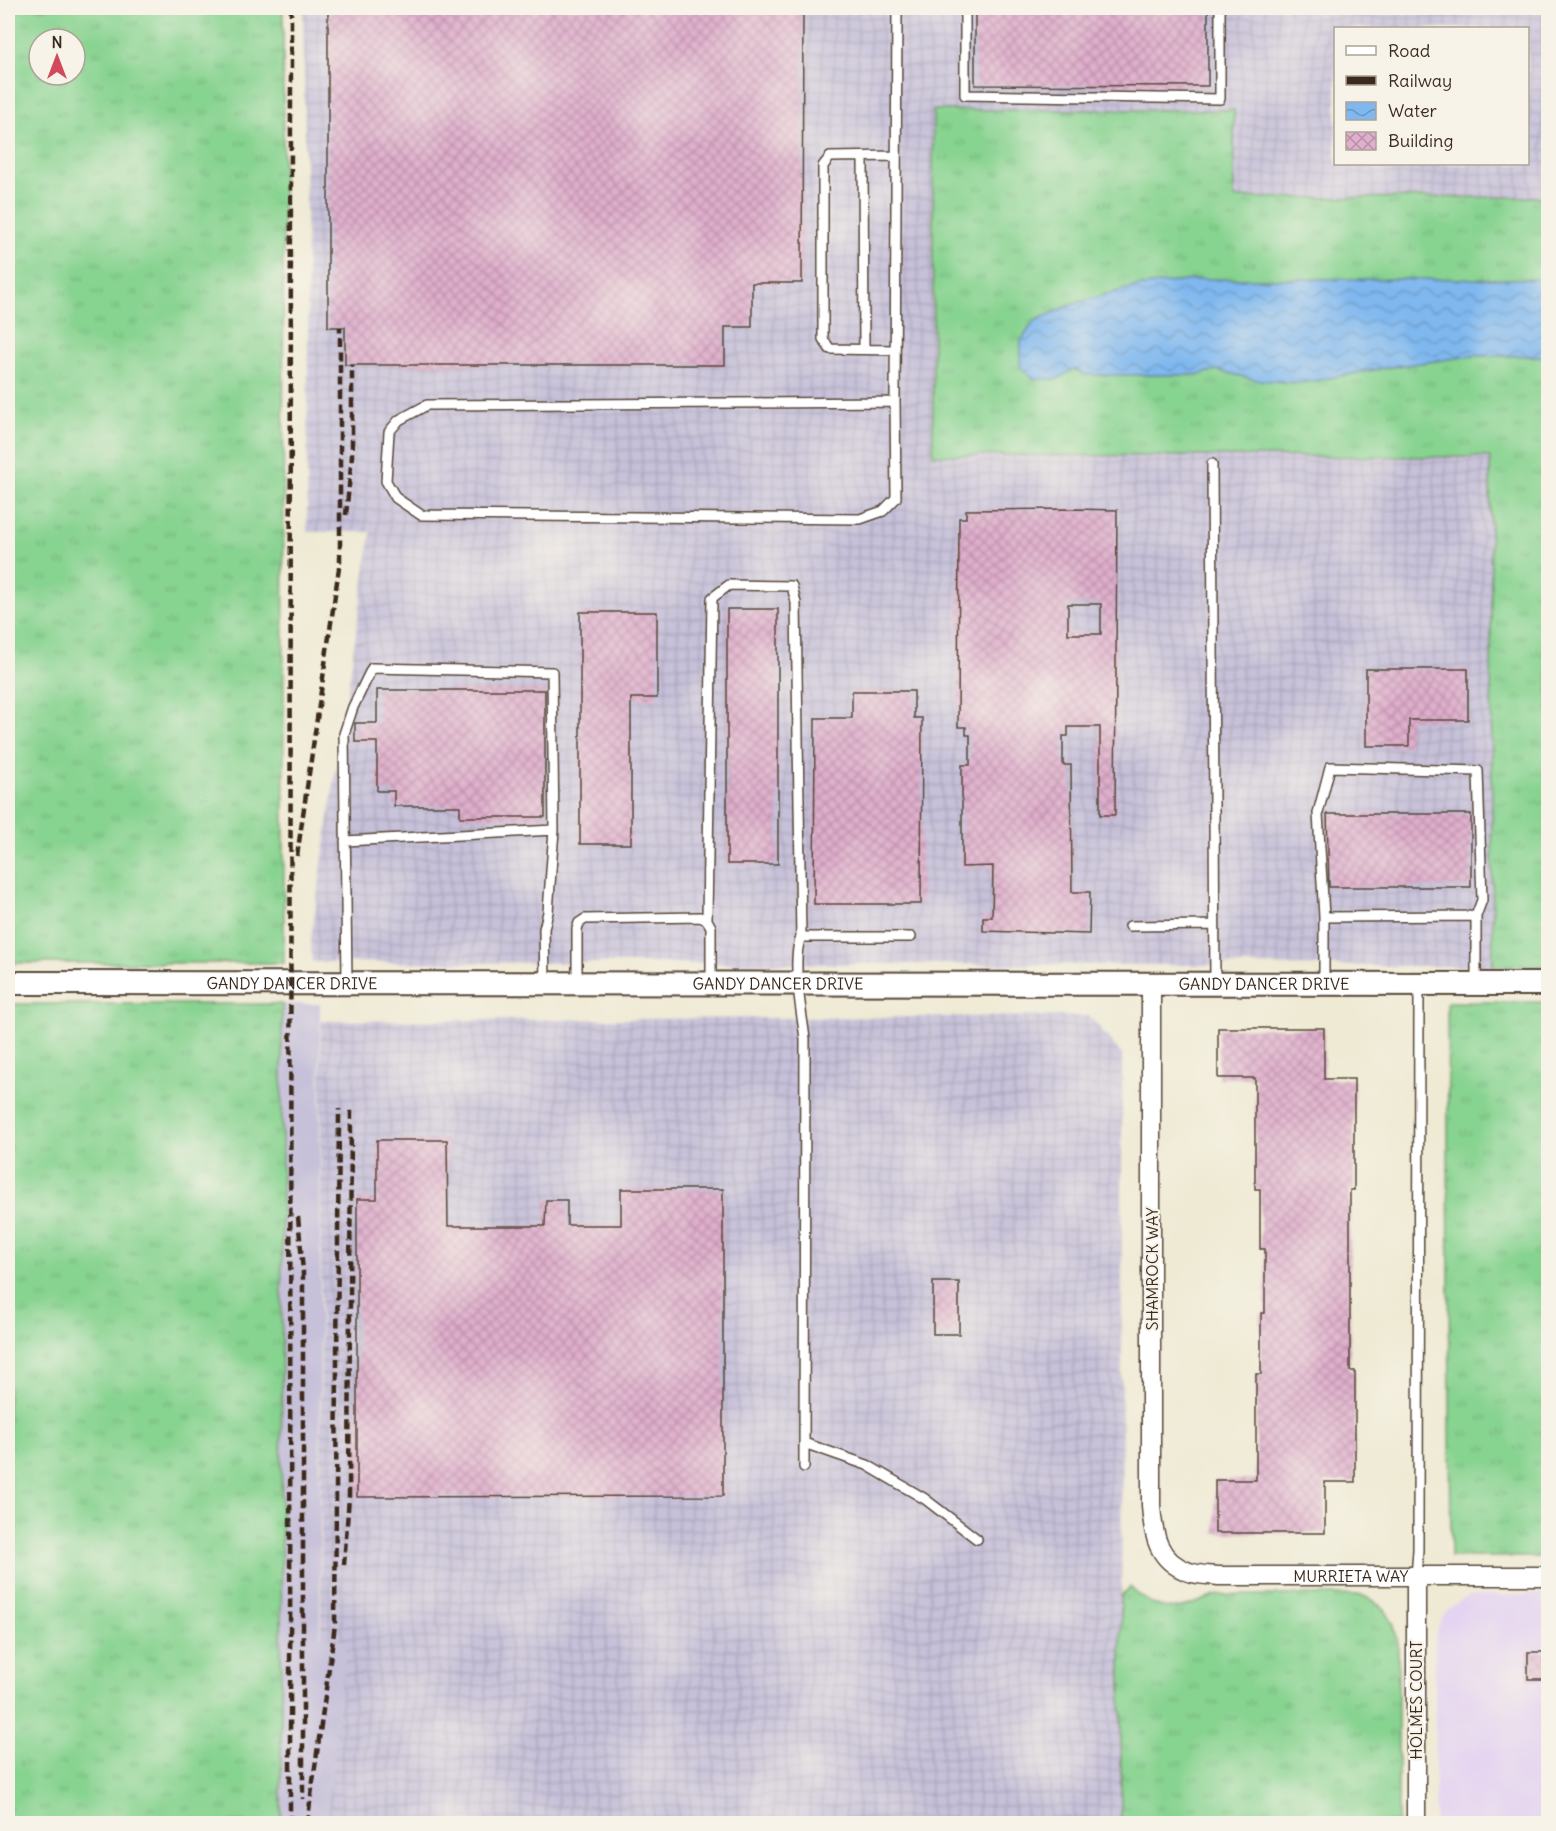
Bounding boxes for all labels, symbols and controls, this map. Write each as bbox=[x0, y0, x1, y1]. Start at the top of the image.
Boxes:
north arrow bbox=[27, 27, 87, 87]
legend bbox=[1334, 27, 1529, 165]
text: N bbox=[51, 32, 63, 52]
text: Road bbox=[1388, 39, 1431, 62]
text: Railway bbox=[1388, 69, 1452, 92]
text: Water bbox=[1388, 99, 1438, 122]
text: Building bbox=[1388, 129, 1453, 152]
street label: GANDY DANCER DRIVE bbox=[206, 973, 378, 993]
street label: GANDY DANCER DRIVE bbox=[692, 973, 864, 994]
street label: GANDY DANCER DRIVE bbox=[1178, 974, 1350, 994]
street label: SHAMROCK WAY bbox=[1142, 1207, 1162, 1330]
street label: MURRIETA WAY bbox=[1293, 1566, 1409, 1586]
street label: HOLMES COURT bbox=[1406, 1640, 1426, 1760]

